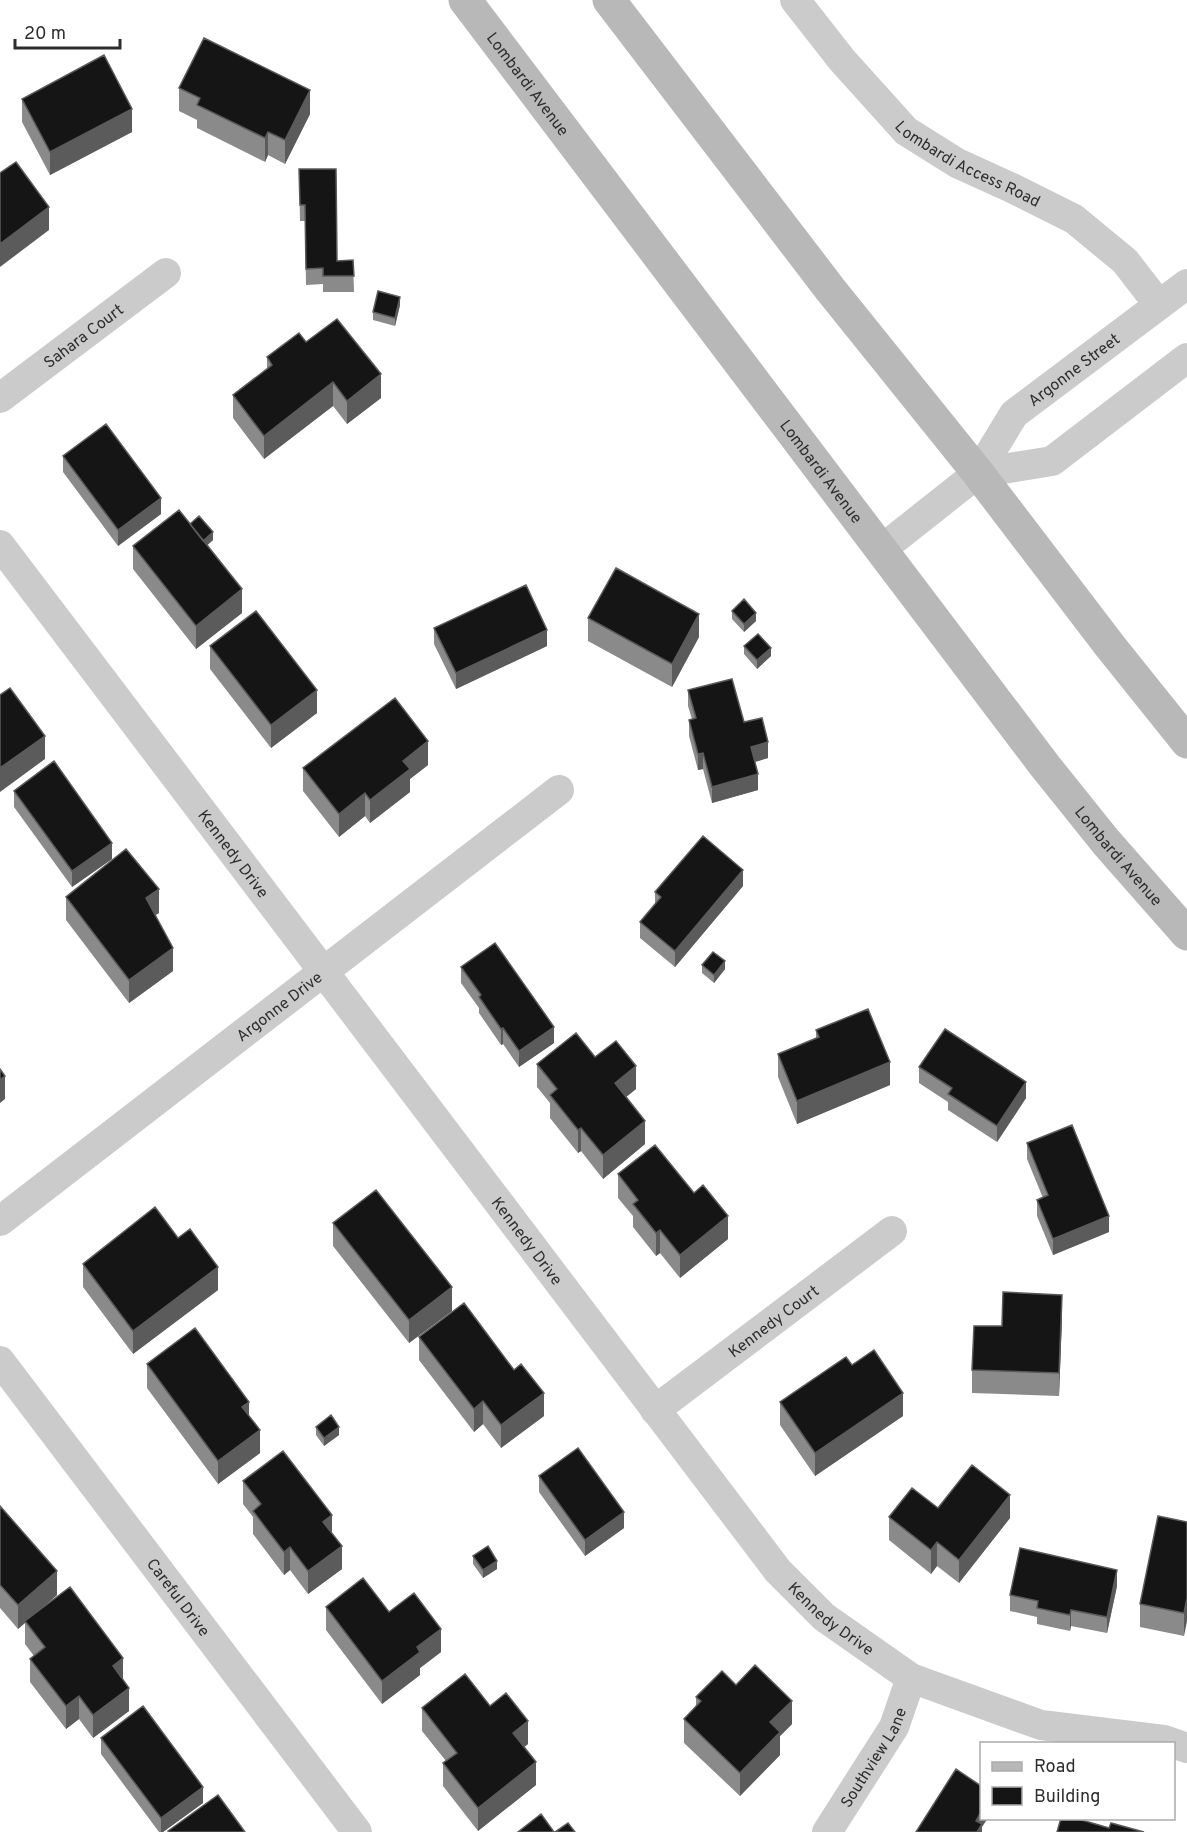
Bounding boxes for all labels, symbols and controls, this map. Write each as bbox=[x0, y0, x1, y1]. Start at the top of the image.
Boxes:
scale bar bbox=[15, 12, 120, 50]
text: 20 m bbox=[24, 23, 66, 46]
street label: Lombardi Avenue bbox=[481, 29, 572, 141]
street label: Lombardi Access Road bbox=[890, 117, 1043, 213]
street label: Sahara Court bbox=[40, 301, 128, 374]
street label: Argonne Street bbox=[1025, 330, 1124, 412]
street label: Lombardi Avenue bbox=[775, 417, 866, 528]
street label: Lombardi Avenue bbox=[1069, 803, 1166, 911]
street label: Kennedy Drive bbox=[192, 806, 272, 903]
street label: Argonne Drive bbox=[233, 968, 327, 1047]
street label: Kennedy Drive bbox=[486, 1194, 566, 1290]
street label: Kennedy Court bbox=[725, 1282, 824, 1363]
street label: Careful Drive bbox=[141, 1555, 213, 1641]
street label: Kennedy Drive bbox=[783, 1579, 877, 1661]
street label: Southview Lane bbox=[837, 1705, 912, 1812]
legend bbox=[980, 1742, 1175, 1820]
text: Road bbox=[1034, 1756, 1076, 1779]
text: Building bbox=[1034, 1786, 1100, 1809]

